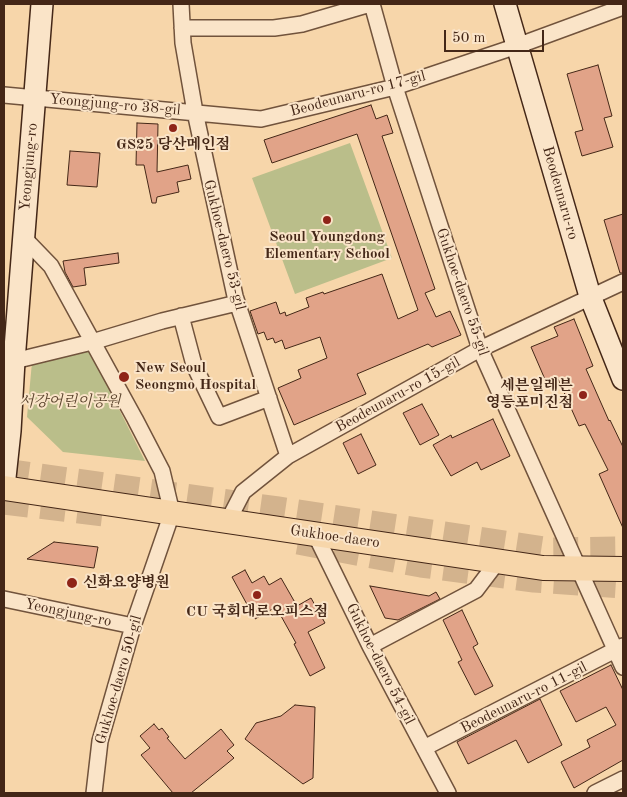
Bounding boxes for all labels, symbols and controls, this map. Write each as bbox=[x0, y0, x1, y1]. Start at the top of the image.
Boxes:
scale bar bbox=[447, 20, 547, 52]
text: 50 m bbox=[452, 31, 486, 46]
street label: Beodeunaru-ro 17-gil bbox=[288, 67, 428, 121]
street label: Yeongjung-ro 38-gil bbox=[49, 90, 181, 120]
street label: Yeongjung-ro bbox=[16, 122, 42, 212]
marker: GS25 당산메인점 bbox=[167, 122, 179, 134]
place label: GS25 당산메인점 bbox=[116, 136, 230, 154]
street label: Beodeunaru-ro bbox=[538, 144, 582, 242]
street label: Gukhoe-daero 53-gil bbox=[199, 178, 249, 312]
marker: Seoul Youngdong Elementary School bbox=[321, 214, 333, 226]
street label: Gukhoe-daero 55-gil bbox=[432, 226, 492, 358]
place label: Seoul Youngdong Elementary School bbox=[264, 228, 390, 263]
street label: Beodeunaru-ro 15-gil bbox=[333, 353, 463, 437]
place label: New Seoul Seongmo Hospital bbox=[135, 359, 256, 394]
marker: New Seoul Seongmo Hospital bbox=[117, 370, 131, 384]
place label: 세븐일레븐 영등포미진점 bbox=[486, 377, 573, 412]
marker: 세븐일레븐 영등포미진점 bbox=[577, 389, 589, 401]
park label: 서강어린이공원 bbox=[19, 393, 121, 411]
street label: Gukhoe-daero bbox=[289, 522, 381, 552]
place label: 신화요양병원 bbox=[83, 574, 170, 592]
marker: 신화요양병원 bbox=[65, 576, 79, 590]
marker: CU 국회대로오피스점 bbox=[251, 589, 263, 601]
street label: Yeongjung-ro bbox=[23, 595, 113, 631]
street label: Gukhoe-daero 54-gil bbox=[342, 600, 418, 728]
place label: CU 국회대로오피스점 bbox=[186, 603, 328, 621]
street label: Gukhoe-daero 50-gil bbox=[92, 613, 146, 747]
street label: Beodeunaru-ro 11-gil bbox=[458, 658, 590, 738]

